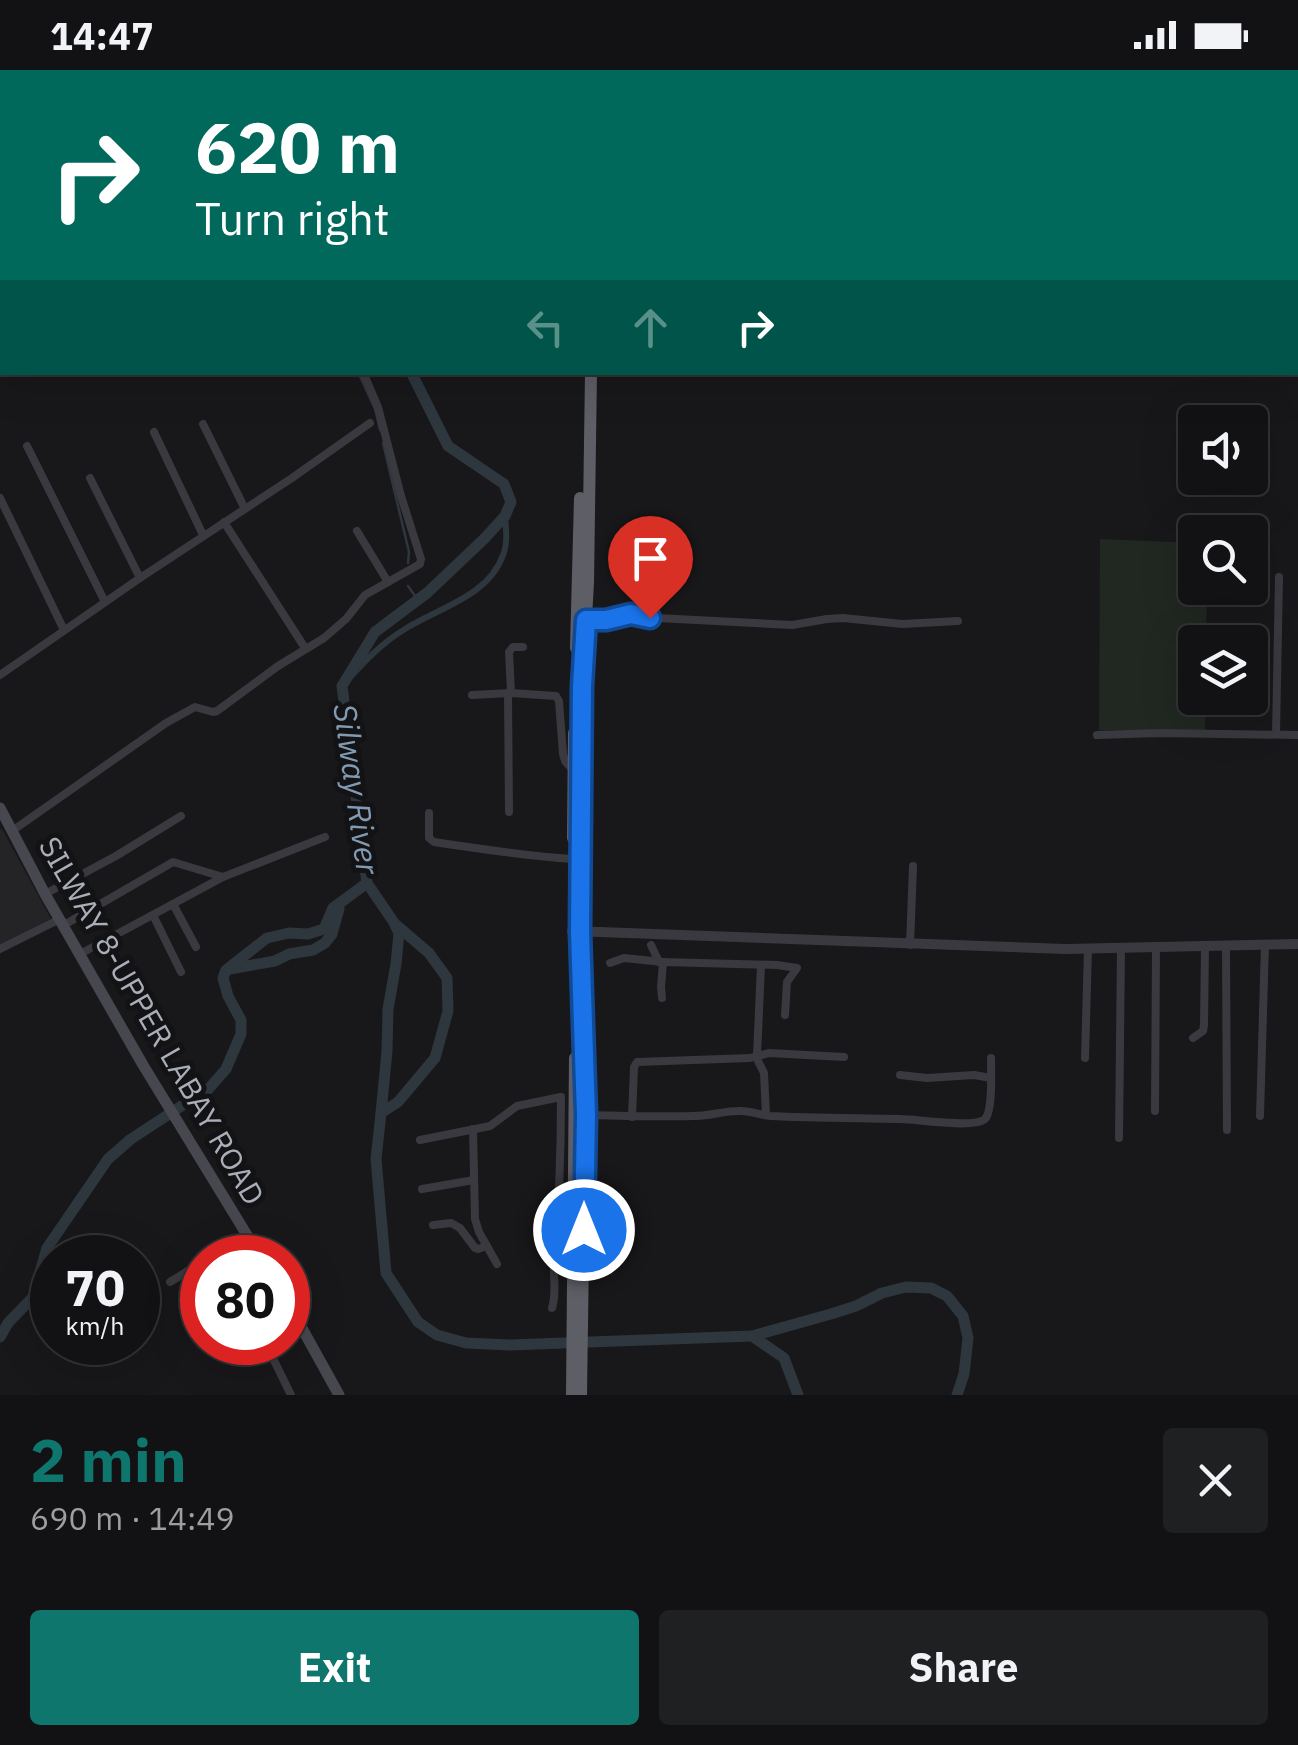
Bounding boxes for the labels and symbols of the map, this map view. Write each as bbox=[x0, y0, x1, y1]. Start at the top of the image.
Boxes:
pin bbox=[608, 516, 693, 619]
water label: Silway River bbox=[324, 701, 390, 878]
street label: SILWAY 8-UPPER LABAY ROAD bbox=[31, 829, 274, 1211]
position arrow bbox=[532, 1178, 636, 1282]
speed limit sign: 80 bbox=[180, 1235, 310, 1365]

